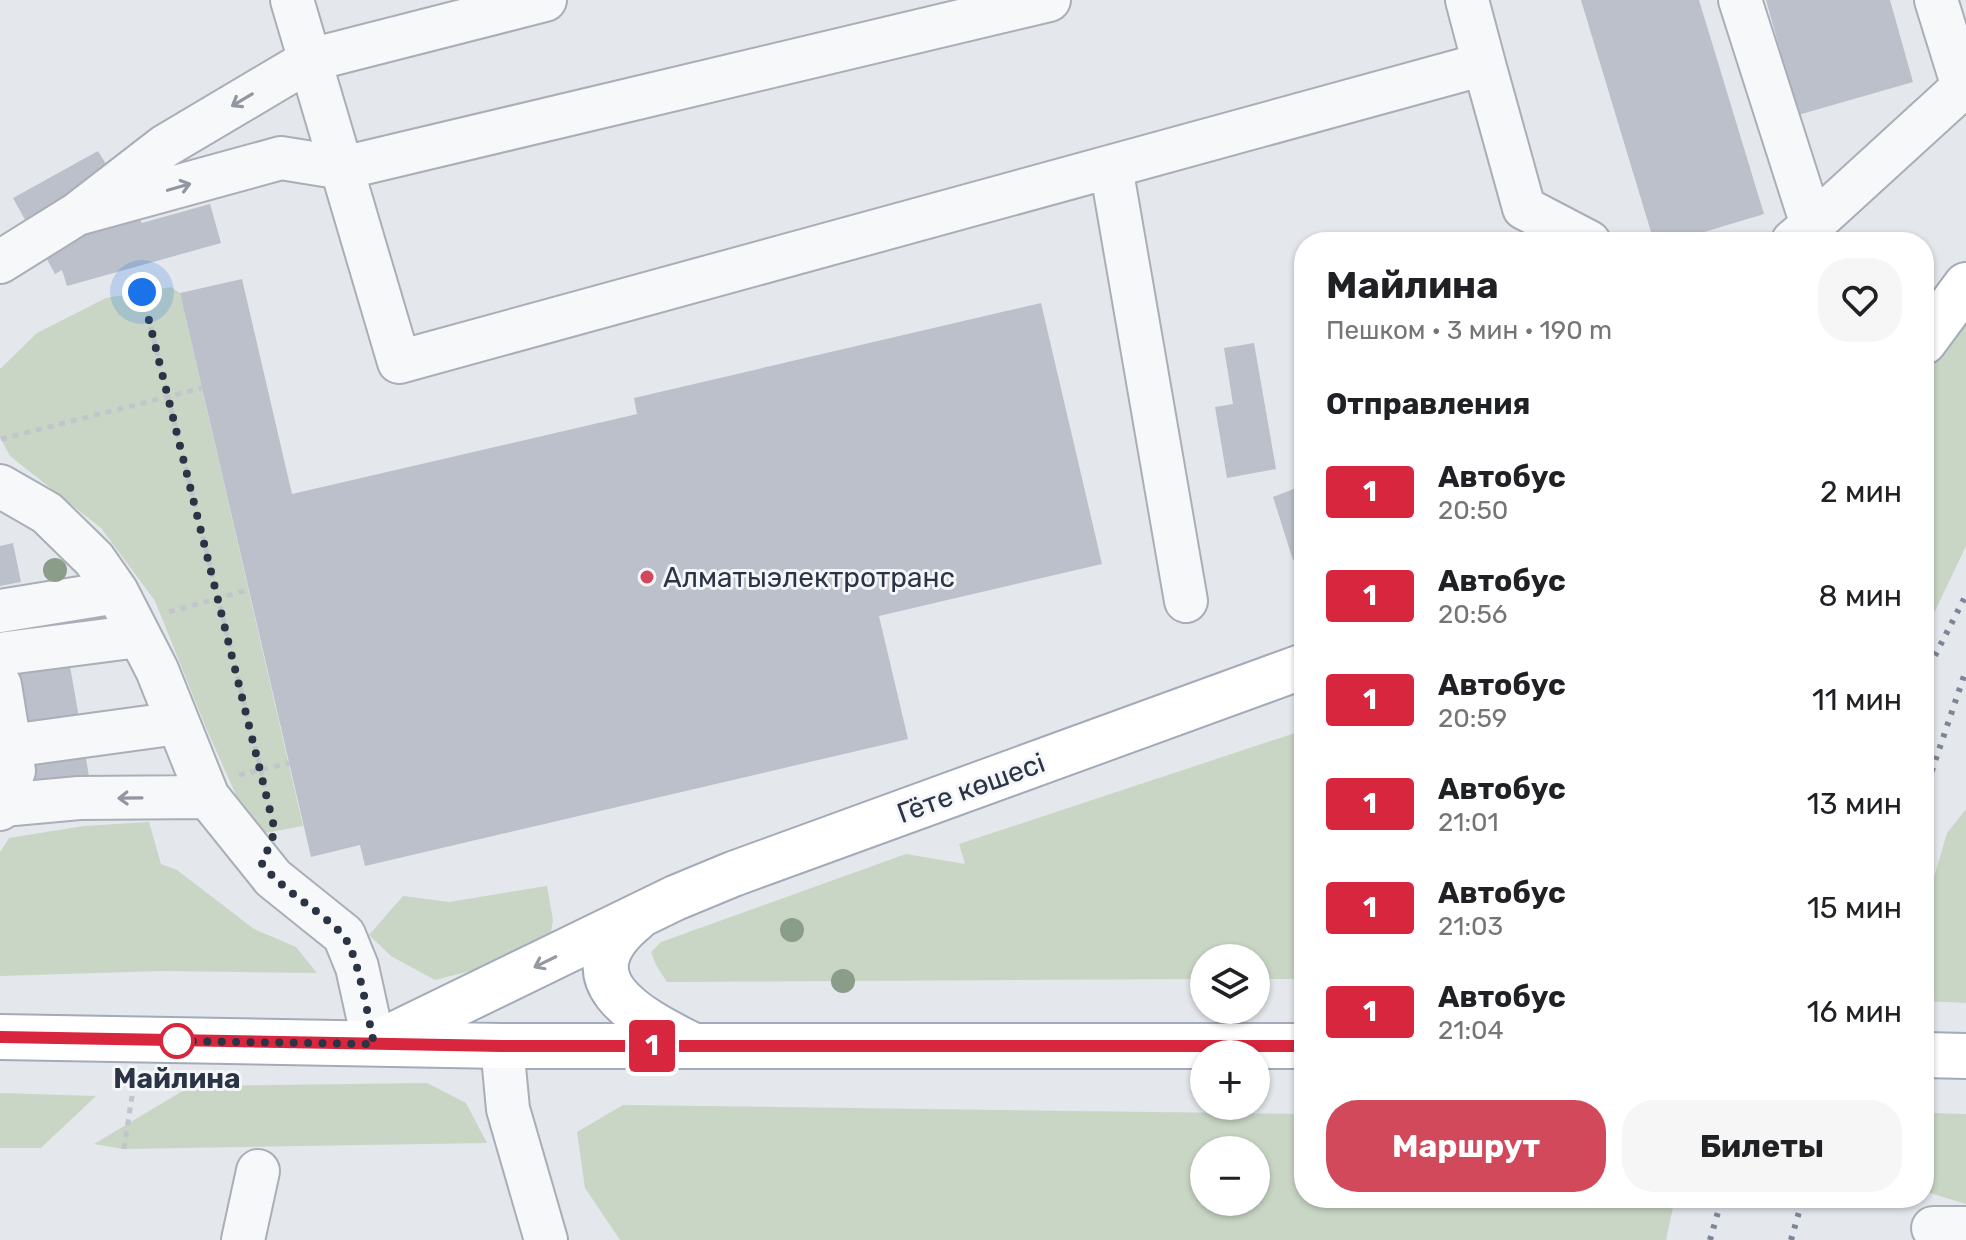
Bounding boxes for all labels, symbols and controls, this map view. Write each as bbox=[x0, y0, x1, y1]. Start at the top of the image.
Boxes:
one-way arrow bbox=[231, 92, 254, 108]
one-way arrow bbox=[166, 179, 192, 194]
button: heart bbox=[1818, 258, 1902, 342]
text: Майлина bbox=[1326, 262, 1499, 308]
your location bbox=[122, 272, 162, 312]
text: Пешком · 3 мин · 190 m bbox=[1326, 315, 1612, 346]
text: Отправления bbox=[1326, 386, 1530, 422]
text: Автобус bbox=[1438, 459, 1566, 495]
text: 2 мин bbox=[1820, 474, 1902, 510]
text: 1 bbox=[1363, 475, 1377, 508]
text: 20:50 bbox=[1438, 495, 1508, 526]
place label: Алматыэлектротранс bbox=[663, 561, 955, 594]
text: Автобус bbox=[1438, 563, 1566, 599]
marker: Алматыэлектротранс bbox=[638, 568, 656, 586]
text: 8 мин bbox=[1819, 578, 1902, 614]
text: 1 bbox=[1363, 579, 1377, 612]
text: 20:56 bbox=[1438, 599, 1508, 630]
text: Автобус bbox=[1438, 667, 1566, 703]
text: 11 мин bbox=[1812, 682, 1902, 718]
text: 1 bbox=[1363, 683, 1377, 716]
text: 20:59 bbox=[1438, 703, 1507, 734]
street label: Гёте көшесі bbox=[893, 746, 1049, 830]
text: Автобус bbox=[1438, 771, 1566, 807]
text: 13 мин bbox=[1807, 786, 1902, 822]
text: 1 bbox=[1363, 787, 1377, 820]
one-way arrow bbox=[117, 790, 144, 806]
text: 21:01 bbox=[1438, 807, 1499, 838]
text: Автобус bbox=[1438, 875, 1566, 911]
text: 15 мин bbox=[1807, 890, 1902, 926]
text: 1 bbox=[1363, 891, 1377, 924]
text: 21:03 bbox=[1438, 911, 1503, 942]
map controls bbox=[1190, 944, 1270, 1216]
button: layers bbox=[1190, 944, 1270, 1024]
one-way arrow bbox=[533, 955, 557, 970]
text: Автобус bbox=[1438, 979, 1566, 1015]
text: 16 мин bbox=[1807, 994, 1902, 1030]
text: 1 bbox=[1363, 995, 1377, 1028]
text: 21:04 bbox=[1438, 1015, 1504, 1046]
line badge: 1 bbox=[626, 1020, 678, 1072]
marker: Майлина bbox=[160, 1024, 194, 1058]
text: 1 bbox=[645, 1029, 659, 1062]
button: + bbox=[1190, 1040, 1270, 1120]
place label: Майлина bbox=[113, 1062, 241, 1095]
button: Маршрут bbox=[1326, 1100, 1606, 1192]
button: Билеты bbox=[1622, 1100, 1902, 1192]
button: − bbox=[1190, 1136, 1270, 1216]

